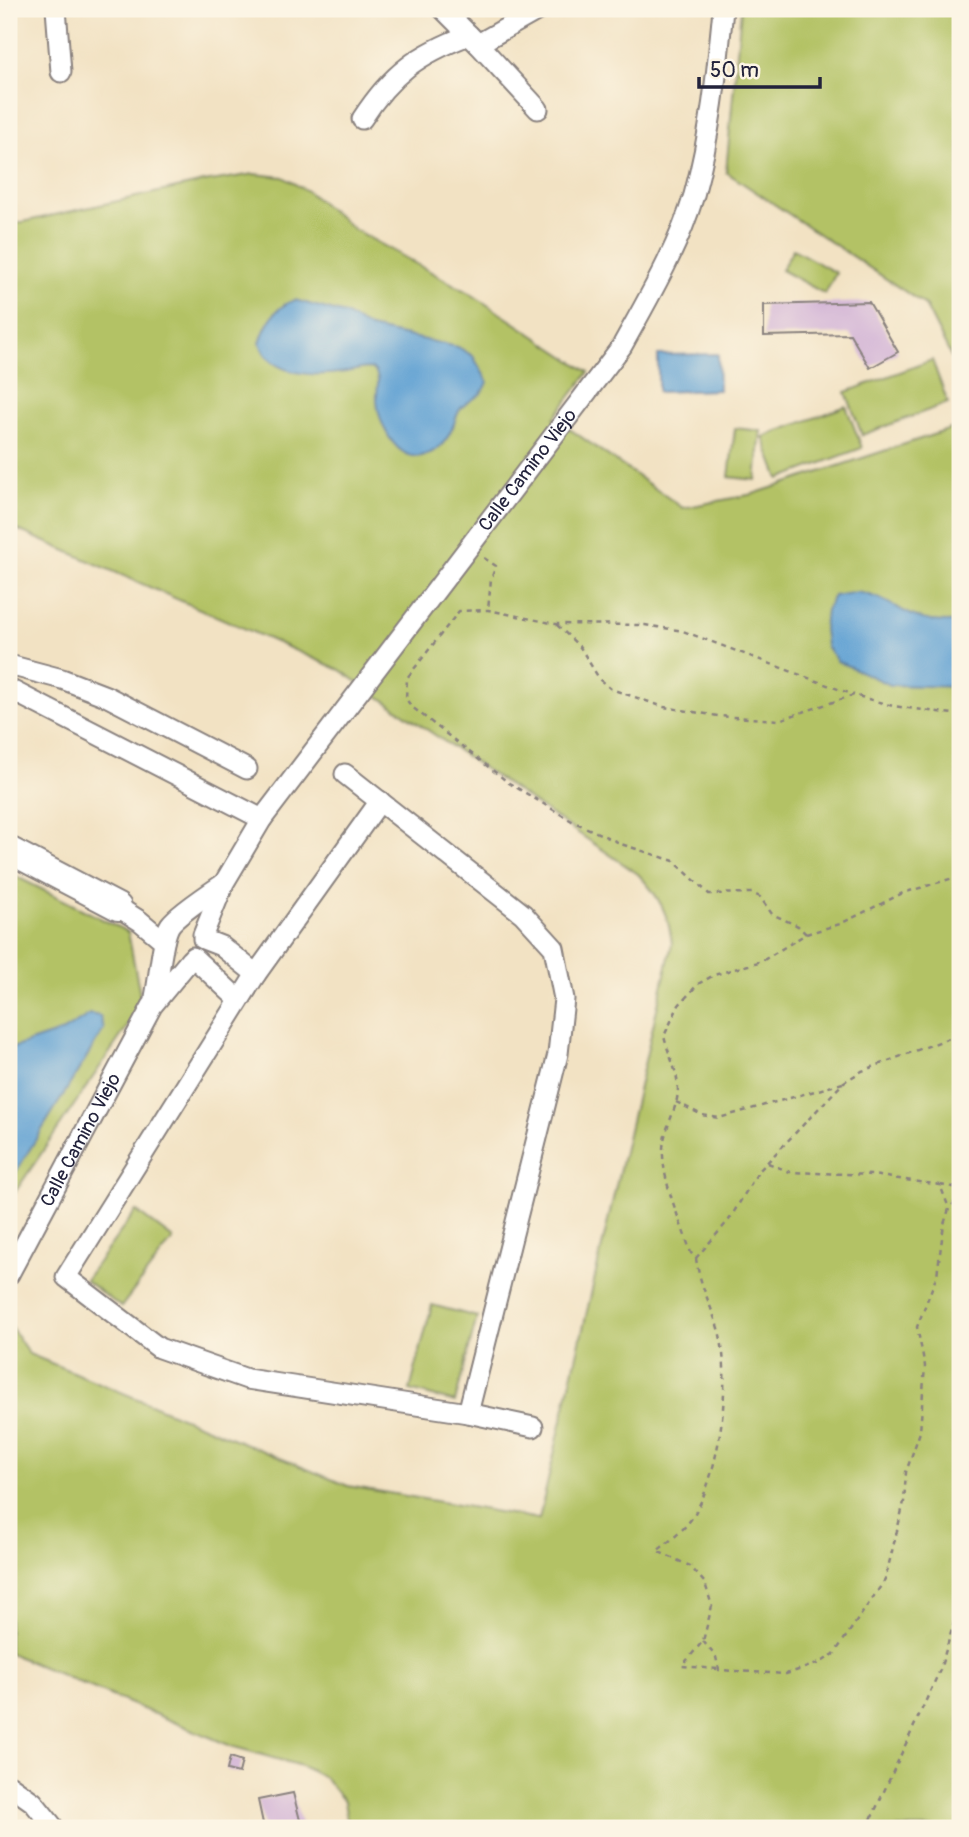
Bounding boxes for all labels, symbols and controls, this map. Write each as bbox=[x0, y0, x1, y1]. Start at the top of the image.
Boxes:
scale bar bbox=[699, 46, 820, 90]
text: 50 m bbox=[710, 57, 759, 84]
street label: Calle Camino Viejo bbox=[473, 404, 582, 536]
street label: Calle Camino Viejo bbox=[35, 1069, 126, 1211]

